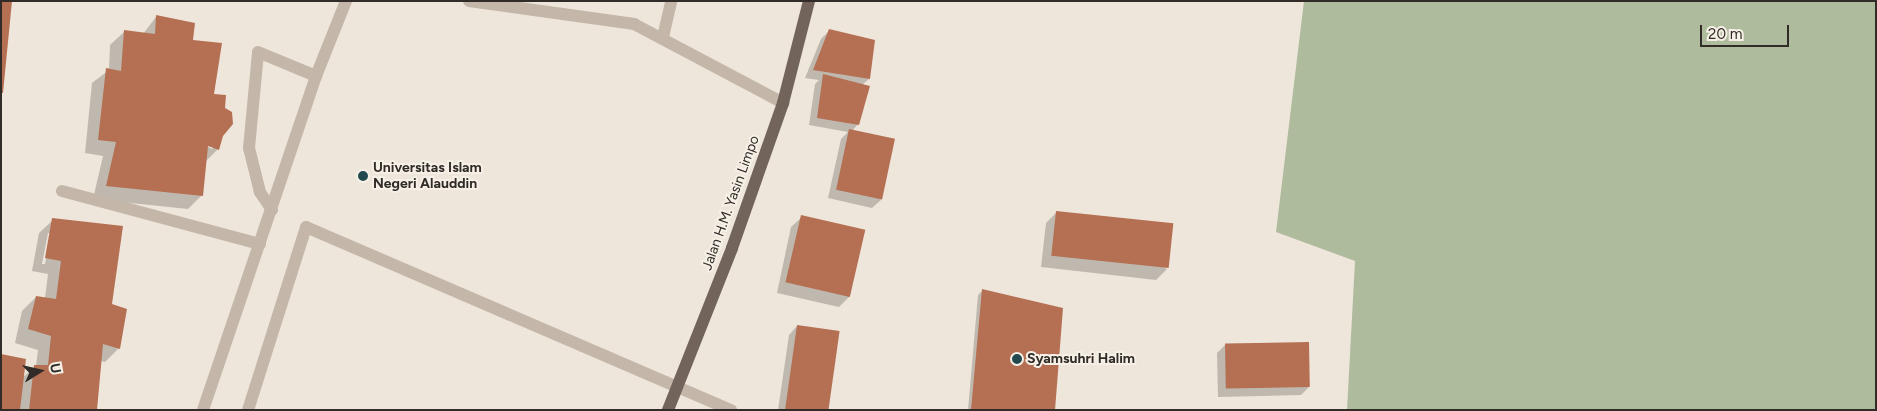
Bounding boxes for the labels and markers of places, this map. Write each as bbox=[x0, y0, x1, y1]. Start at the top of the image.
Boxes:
place label: Universitas Islam Negeri Alauddin bbox=[373, 160, 482, 192]
marker: Universitas Islam Negeri Alauddin bbox=[357, 170, 369, 182]
place label: Syamsuhri Halim bbox=[1027, 351, 1135, 367]
marker: Syamsuhri Halim bbox=[1011, 353, 1023, 365]

